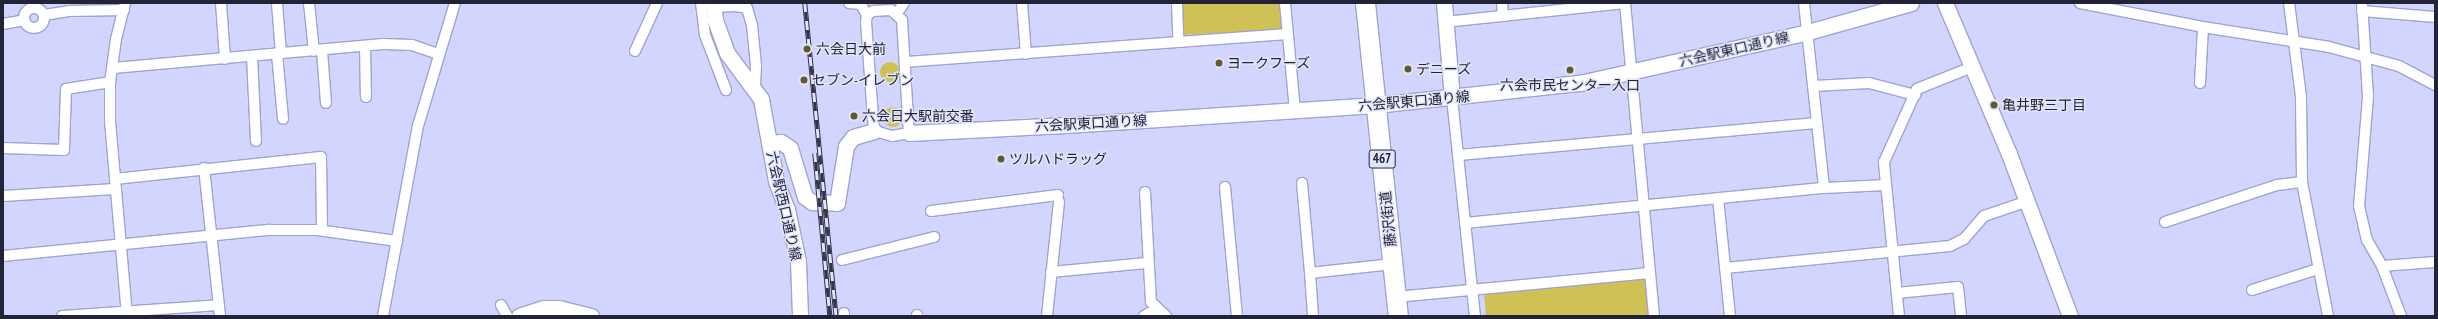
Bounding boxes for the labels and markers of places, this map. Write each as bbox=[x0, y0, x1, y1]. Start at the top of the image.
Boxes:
place label: 六会日大前 bbox=[816, 41, 886, 57]
marker: 六会日大前 bbox=[801, 43, 813, 55]
place label: ヨークフーズ bbox=[1227, 55, 1311, 71]
marker: ヨークフーズ bbox=[1214, 58, 1224, 68]
place label: デニーズ bbox=[1416, 61, 1472, 77]
marker: デニーズ bbox=[1403, 64, 1413, 74]
marker: 六会市民センター入口 bbox=[1565, 65, 1575, 75]
place label: セブン-イレブン bbox=[812, 72, 914, 88]
marker: セブン-イレブン bbox=[799, 75, 809, 85]
place label: 六会市民センター入口 bbox=[1500, 77, 1640, 93]
place label: 亀井野三丁目 bbox=[2002, 97, 2086, 113]
marker: 亀井野三丁目 bbox=[1989, 100, 1999, 110]
place label: 六会日大駅前交番 bbox=[862, 108, 974, 124]
marker: 六会日大駅前交番 bbox=[849, 111, 859, 121]
place label: ツルハドラッグ bbox=[1009, 151, 1107, 167]
marker: ツルハドラッグ bbox=[996, 154, 1006, 164]

